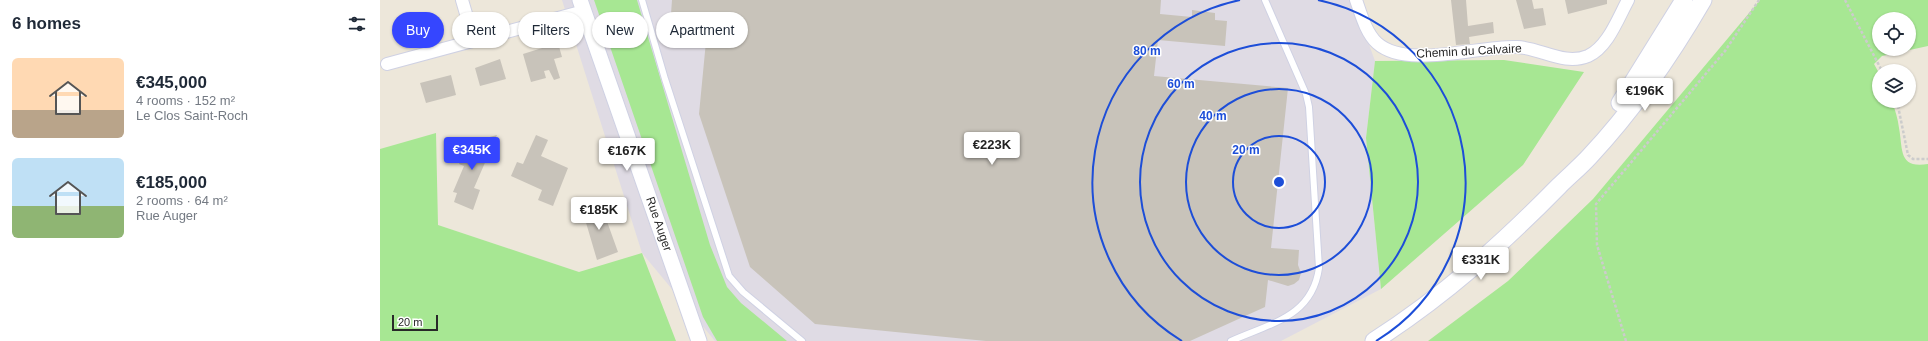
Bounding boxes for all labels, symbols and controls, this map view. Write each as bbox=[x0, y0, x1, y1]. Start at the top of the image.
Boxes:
chip: Buy bbox=[392, 12, 444, 48]
chip: Rent bbox=[452, 12, 510, 48]
chip: Filters bbox=[518, 12, 584, 48]
chip: New bbox=[592, 12, 648, 48]
chip: Apartment bbox=[656, 12, 748, 48]
map controls bbox=[1872, 12, 1916, 108]
button: locate bbox=[1872, 12, 1916, 56]
icon: filters bbox=[346, 13, 368, 35]
text: 6 homes bbox=[12, 14, 81, 33]
street label: Chemin du Calvaire bbox=[1416, 41, 1522, 61]
text: 80 m bbox=[1133, 44, 1161, 58]
button: layers bbox=[1872, 64, 1916, 108]
text: €345,000 bbox=[136, 73, 207, 92]
icon: home bbox=[44, 74, 92, 122]
text: 60 m bbox=[1167, 77, 1195, 91]
pin: €196K bbox=[1617, 78, 1673, 112]
text: €196K bbox=[1626, 83, 1664, 98]
text: 4 rooms · 152 m² bbox=[136, 93, 235, 108]
text: Le Clos Saint-Roch bbox=[136, 108, 248, 123]
text: 40 m bbox=[1199, 109, 1227, 123]
pin: €223K bbox=[964, 132, 1020, 166]
pin: €345K bbox=[444, 137, 500, 171]
text: €223K bbox=[973, 137, 1011, 152]
pin: €167K bbox=[599, 138, 655, 172]
text: €345K bbox=[453, 142, 491, 157]
text: €167K bbox=[608, 143, 646, 158]
text: 20 m bbox=[1232, 143, 1260, 157]
text: €185,000 bbox=[136, 173, 207, 192]
icon: home bbox=[44, 174, 92, 222]
centre of rings bbox=[1272, 175, 1286, 189]
text: 2 rooms · 64 m² bbox=[136, 193, 228, 208]
street label: Rue Auger bbox=[643, 195, 675, 253]
pin: €185K bbox=[571, 197, 627, 231]
text: €185K bbox=[580, 202, 618, 217]
text: Rue Auger bbox=[136, 208, 197, 223]
pin: €331K bbox=[1453, 247, 1509, 281]
text: €331K bbox=[1462, 252, 1500, 267]
scale bar bbox=[392, 313, 438, 332]
text: 20 m bbox=[398, 316, 422, 328]

